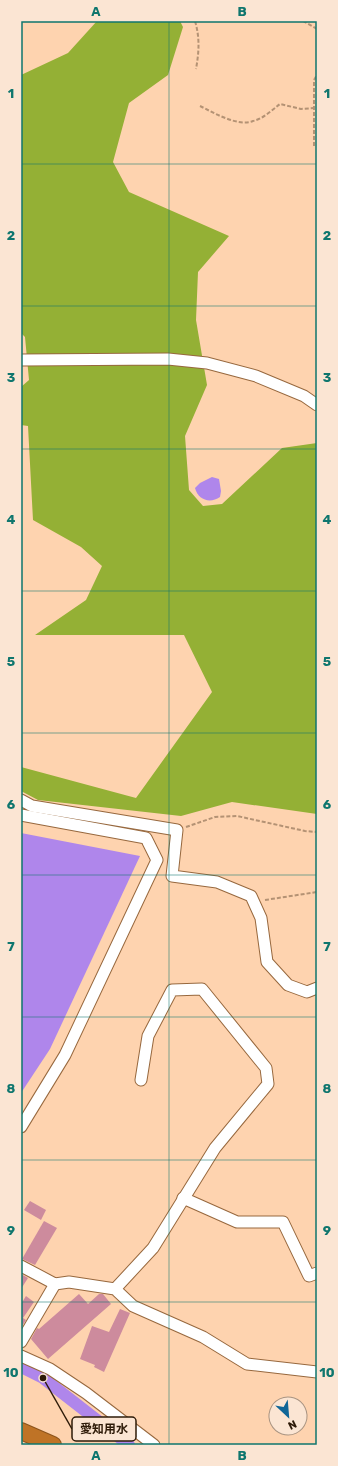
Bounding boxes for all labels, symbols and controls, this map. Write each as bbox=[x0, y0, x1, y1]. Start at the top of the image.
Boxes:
text: A bbox=[91, 4, 101, 19]
text: B bbox=[237, 4, 247, 19]
text: 1 bbox=[8, 86, 14, 101]
text: 1 bbox=[324, 86, 330, 101]
text: 2 bbox=[7, 228, 15, 243]
text: 2 bbox=[323, 228, 331, 243]
text: 3 bbox=[7, 370, 16, 385]
text: 3 bbox=[323, 370, 332, 385]
text: 4 bbox=[7, 512, 16, 527]
text: 4 bbox=[323, 512, 332, 527]
text: 5 bbox=[7, 654, 15, 669]
text: 5 bbox=[323, 654, 331, 669]
text: 6 bbox=[7, 797, 16, 812]
text: 6 bbox=[323, 797, 332, 812]
text: 7 bbox=[7, 939, 15, 954]
text: 7 bbox=[323, 939, 331, 954]
text: 8 bbox=[7, 1081, 16, 1096]
text: 8 bbox=[323, 1081, 332, 1096]
text: 9 bbox=[7, 1223, 15, 1238]
text: 9 bbox=[323, 1223, 331, 1238]
text: 10 bbox=[3, 1365, 19, 1380]
text: 10 bbox=[319, 1365, 335, 1380]
north arrow bbox=[268, 1396, 308, 1436]
callout: 愛知用水 bbox=[72, 1417, 136, 1441]
text: N bbox=[286, 1417, 299, 1432]
text: 愛知用水 bbox=[80, 1422, 128, 1436]
text: A bbox=[91, 1448, 101, 1463]
text: B bbox=[237, 1448, 247, 1463]

